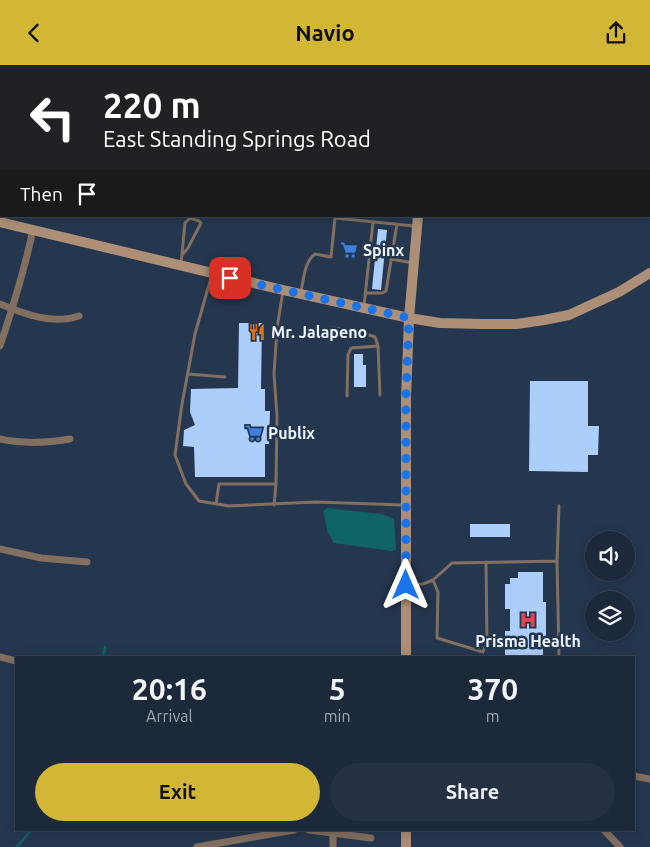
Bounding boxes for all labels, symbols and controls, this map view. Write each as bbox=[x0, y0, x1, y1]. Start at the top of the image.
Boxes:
icon: back bbox=[20, 19, 48, 47]
icon: share bbox=[602, 19, 630, 47]
text: Navio bbox=[295, 20, 355, 45]
icon: left bbox=[20, 85, 85, 150]
text: 220 m bbox=[103, 85, 201, 125]
text: East Standing Springs Road bbox=[103, 126, 371, 151]
icon: arrive bbox=[73, 180, 101, 208]
text: Then bbox=[20, 183, 63, 205]
supermarket icon: Spinx bbox=[339, 240, 359, 260]
place label: Spinx bbox=[363, 241, 404, 259]
pin bbox=[209, 257, 251, 299]
icon: arrive bbox=[216, 264, 244, 292]
restaurant icon: Mr. Jalapeno bbox=[247, 322, 267, 342]
place label: Mr. Jalapeno bbox=[271, 323, 367, 341]
supermarket icon: Publix bbox=[244, 423, 264, 443]
place label: Publix bbox=[268, 424, 315, 442]
map controls bbox=[585, 531, 635, 641]
button: sound bbox=[585, 531, 635, 581]
position arrow bbox=[379, 558, 431, 610]
button: layers bbox=[585, 591, 635, 641]
hospital icon: Prisma Health bbox=[518, 610, 538, 630]
place label: Prisma Health bbox=[475, 632, 581, 650]
text: 20:16 bbox=[132, 672, 207, 706]
text: 5 bbox=[329, 672, 346, 706]
text: 370 bbox=[467, 672, 518, 706]
text: Arrival bbox=[146, 707, 193, 725]
text: min bbox=[324, 707, 351, 725]
text: m bbox=[486, 707, 500, 725]
button: Exit bbox=[35, 763, 320, 821]
button: Share bbox=[330, 763, 615, 821]

